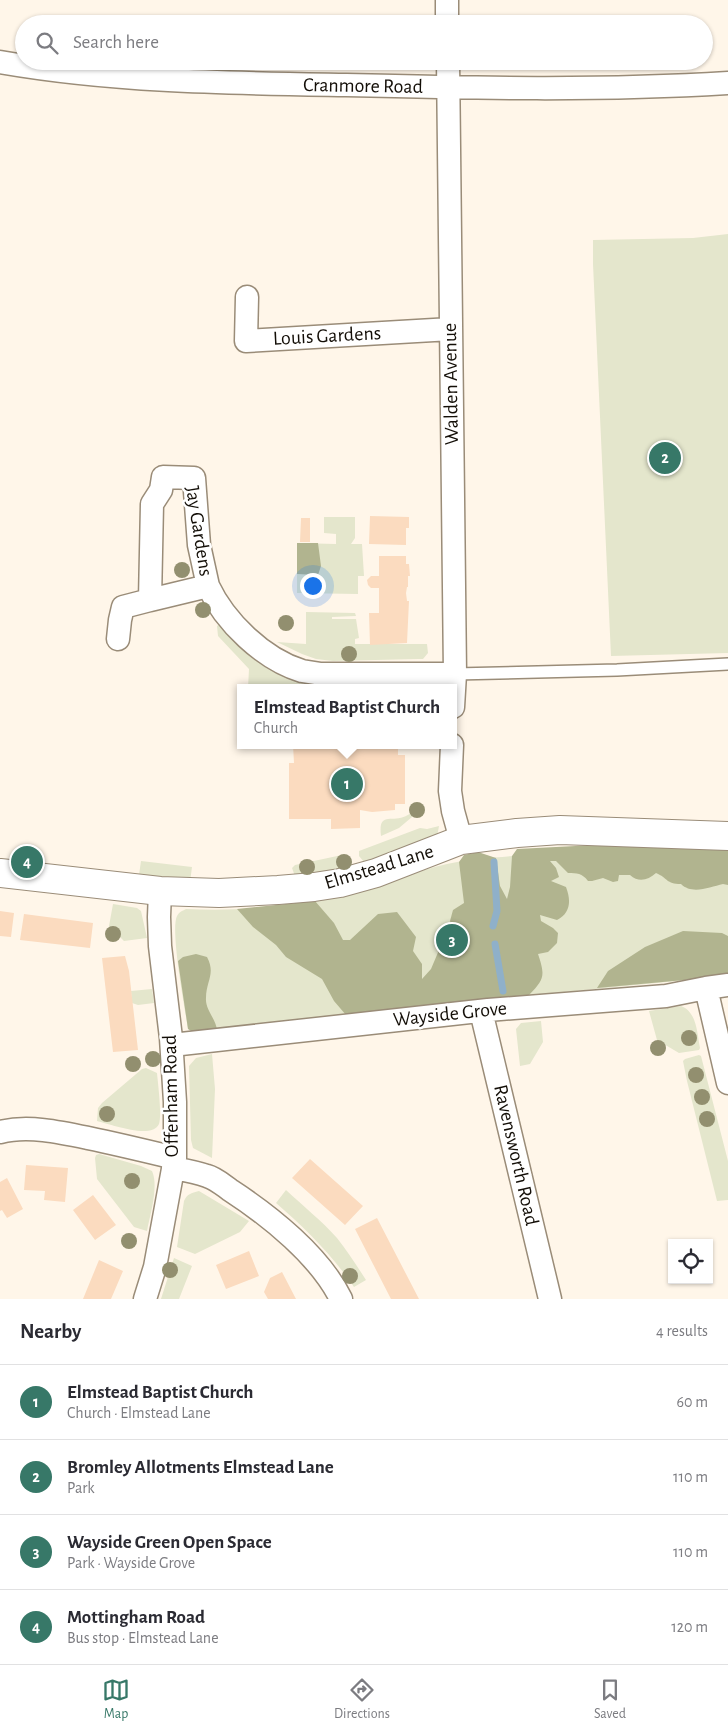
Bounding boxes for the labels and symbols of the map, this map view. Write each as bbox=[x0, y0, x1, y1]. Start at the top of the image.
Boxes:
street label: Cranmore Road bbox=[303, 75, 423, 97]
street label: Louis Gardens bbox=[272, 323, 382, 349]
street label: Walden Avenue bbox=[440, 323, 462, 445]
pin: 2 bbox=[649, 439, 681, 477]
street label: Jay Gardens bbox=[182, 484, 216, 578]
your location bbox=[300, 573, 326, 599]
pin: 1 bbox=[331, 765, 363, 803]
street label: Elmstead Lane bbox=[322, 841, 436, 893]
pin: 4 bbox=[11, 843, 43, 881]
pin: 3 bbox=[436, 921, 468, 959]
street label: Wayside Grove bbox=[392, 998, 508, 1030]
street label: Offenham Road bbox=[160, 1035, 182, 1157]
street label: Ravensworth Road bbox=[490, 1083, 542, 1227]

